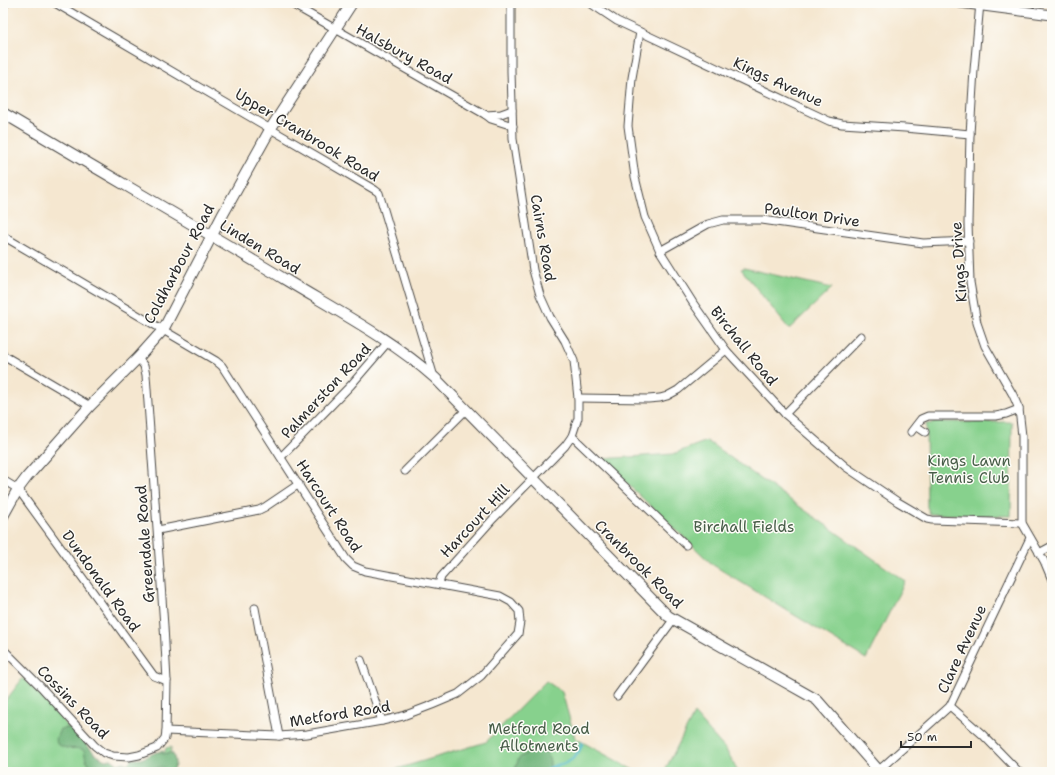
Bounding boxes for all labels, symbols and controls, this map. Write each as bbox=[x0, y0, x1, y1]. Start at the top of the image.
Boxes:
street label: Halsbury Road bbox=[352, 19, 456, 89]
street label: Kings Avenue bbox=[730, 52, 826, 112]
street label: Upper Cranbrook Road bbox=[231, 84, 383, 186]
street label: Cairns Road bbox=[526, 193, 561, 284]
street label: Paulton Drive bbox=[763, 198, 861, 232]
street label: Coldharbour Road bbox=[139, 200, 219, 327]
street label: Linden Road bbox=[216, 215, 304, 279]
street label: Kings Drive bbox=[946, 221, 972, 303]
street label: Birchall Road bbox=[706, 302, 782, 390]
street label: Palmerston Road bbox=[277, 339, 376, 443]
park label: Kings Lawn Tennis Club bbox=[927, 451, 1011, 488]
street label: Harcourt Road bbox=[291, 456, 367, 557]
street label: Harcourt Hill bbox=[436, 480, 514, 562]
street label: Greendale Road bbox=[131, 484, 159, 604]
street label: Cranbrook Road bbox=[590, 515, 688, 613]
park label: Birchall Fields bbox=[694, 517, 794, 537]
street label: Dundonald Road bbox=[57, 526, 145, 636]
street label: Clare Avenue bbox=[933, 602, 991, 696]
street label: Cossins Road bbox=[33, 661, 114, 744]
street label: Metford Road bbox=[288, 696, 392, 732]
park label: Metford Road Allotments bbox=[488, 719, 590, 756]
scale bar bbox=[901, 723, 971, 749]
text: 50 m bbox=[907, 729, 937, 745]

